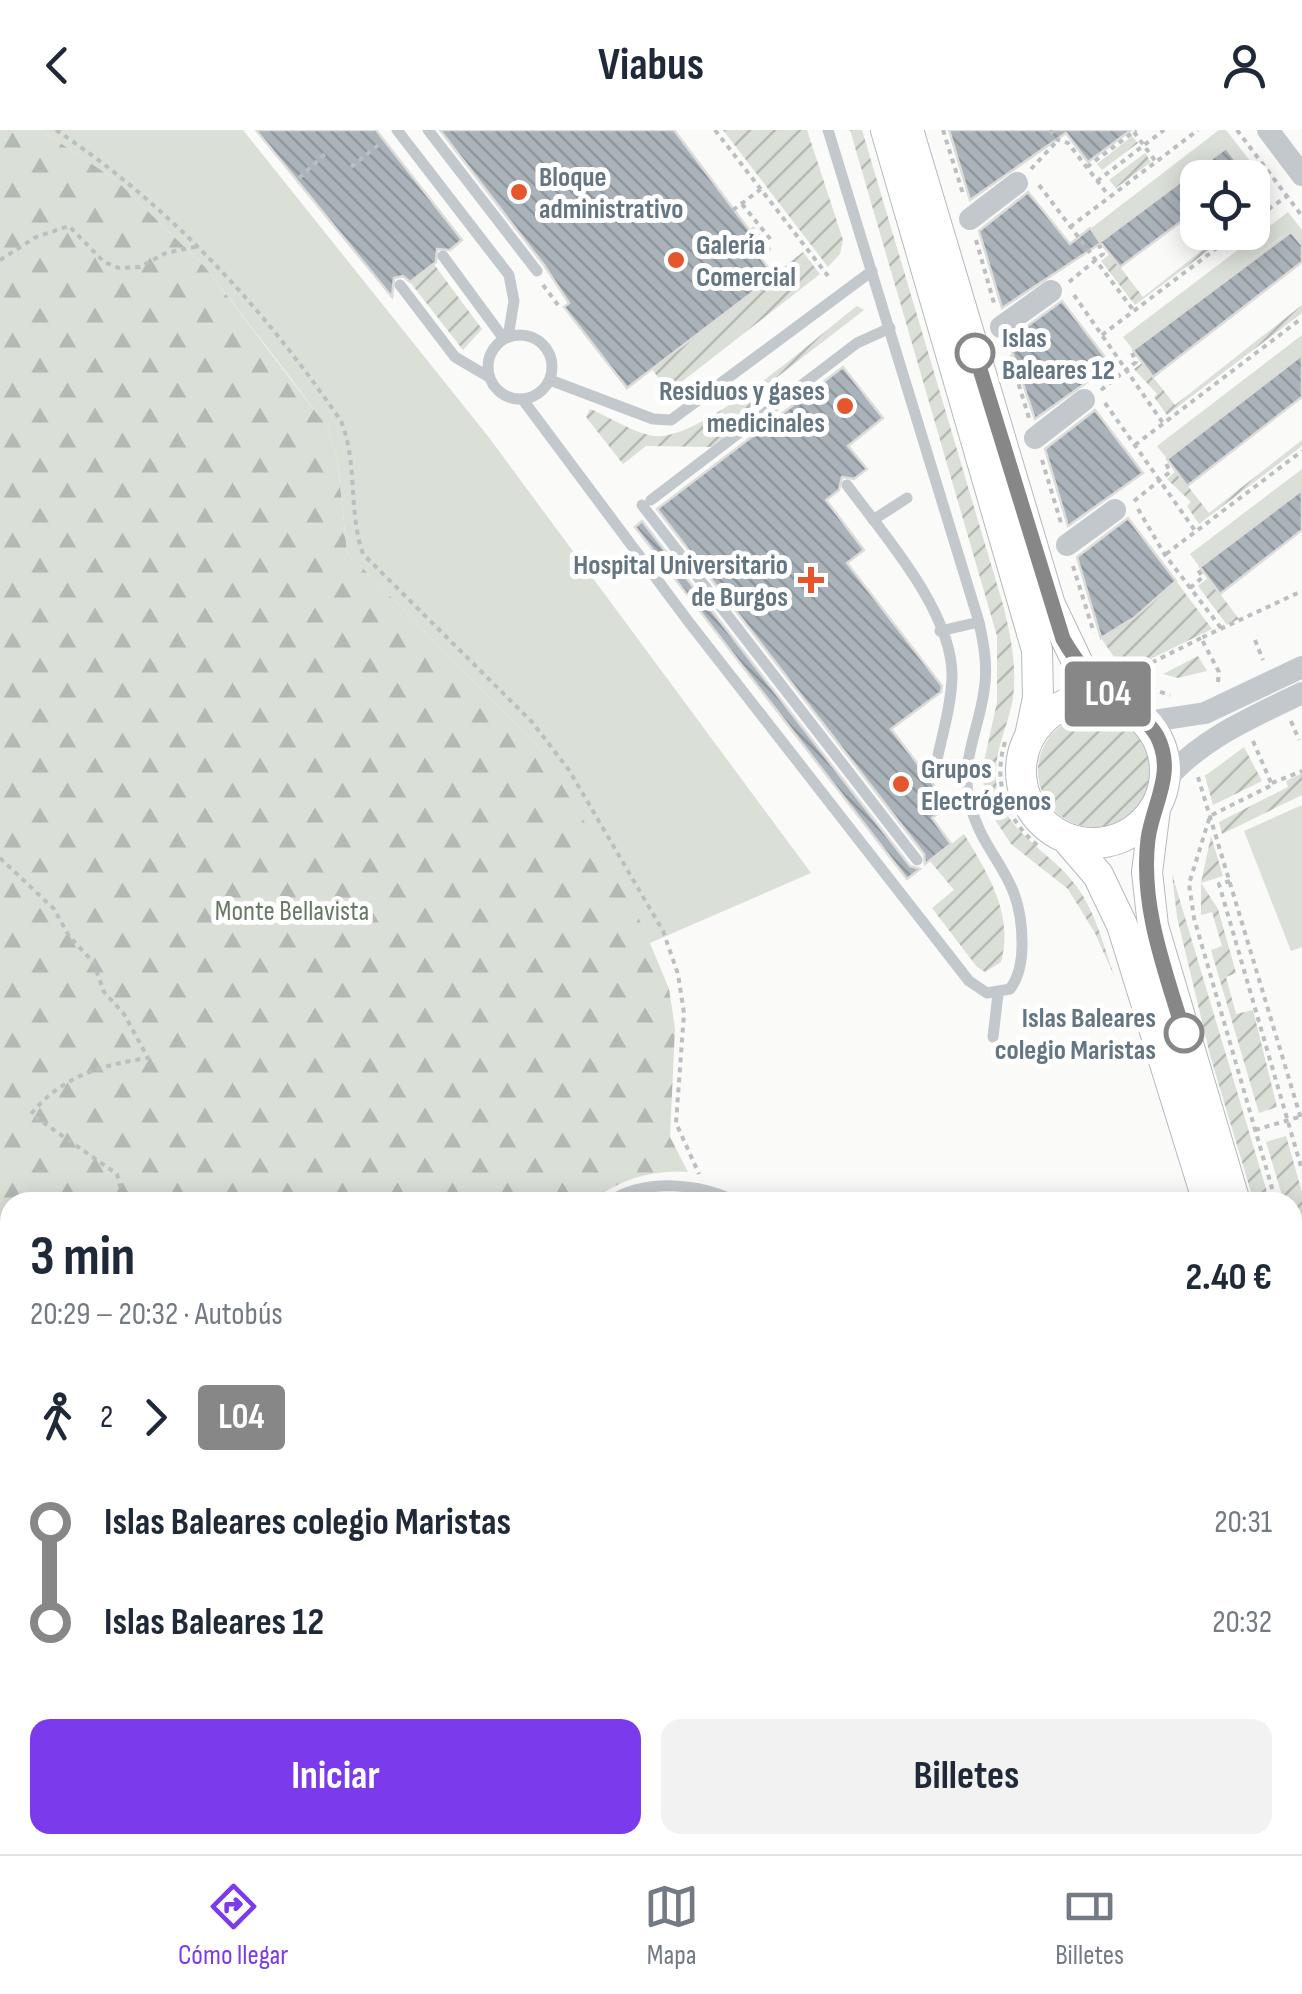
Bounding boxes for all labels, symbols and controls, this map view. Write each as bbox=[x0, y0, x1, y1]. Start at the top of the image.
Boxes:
icon: back bbox=[30, 38, 85, 93]
text: Viabus bbox=[598, 38, 704, 93]
icon: person bbox=[1217, 38, 1272, 93]
map controls bbox=[1180, 160, 1270, 250]
button: locate bbox=[1180, 160, 1270, 250]
place label: Bloque administrativo bbox=[539, 161, 683, 226]
marker: Bloque administrativo bbox=[508, 181, 530, 203]
place label: Galería Comercial bbox=[696, 229, 796, 294]
marker: Galería Comercial bbox=[665, 249, 687, 271]
place label: Islas Baleares 12 bbox=[1002, 322, 1115, 387]
marker: Islas Baleares 12 bbox=[956, 334, 994, 372]
place label: Residuos y gases medicinales bbox=[659, 375, 825, 440]
marker: Residuos y gases medicinales bbox=[834, 395, 856, 417]
place label: Hospital Universitario de Burgos bbox=[573, 549, 788, 614]
marker: Hospital Universitario de Burgos bbox=[798, 567, 824, 593]
line badge: L04 bbox=[1050, 662, 1166, 726]
text: L04 bbox=[1085, 673, 1131, 716]
place label: Grupos Electrógenos bbox=[921, 753, 1051, 818]
marker: Grupos Electrógenos bbox=[890, 773, 912, 795]
park label: Monte Bellavista bbox=[215, 895, 369, 928]
place label: Islas Baleares colegio Maristas bbox=[995, 1002, 1156, 1067]
marker: Islas Baleares colegio Maristas bbox=[1165, 1014, 1203, 1052]
text: 3 min bbox=[30, 1224, 135, 1291]
text: 2.40 € bbox=[1185, 1255, 1272, 1300]
text: 20:29 – 20:32 · Autobús bbox=[30, 1295, 283, 1334]
icon: walk bbox=[30, 1390, 85, 1445]
icon: forward bbox=[128, 1390, 183, 1445]
text: L04 bbox=[218, 1396, 265, 1439]
text: 2 bbox=[100, 1398, 113, 1437]
text: Islas Baleares colegio Maristas bbox=[104, 1500, 511, 1545]
text: 20:31 bbox=[1214, 1503, 1272, 1542]
text: Islas Baleares 12 bbox=[104, 1600, 324, 1645]
text: 20:32 bbox=[1212, 1603, 1272, 1642]
button: Iniciar bbox=[30, 1719, 641, 1834]
button: Billetes bbox=[661, 1719, 1272, 1834]
tab: Cómo llegar bbox=[178, 1879, 288, 1972]
tab: Mapa bbox=[644, 1879, 699, 1972]
tab: Billetes bbox=[1055, 1879, 1124, 1972]

